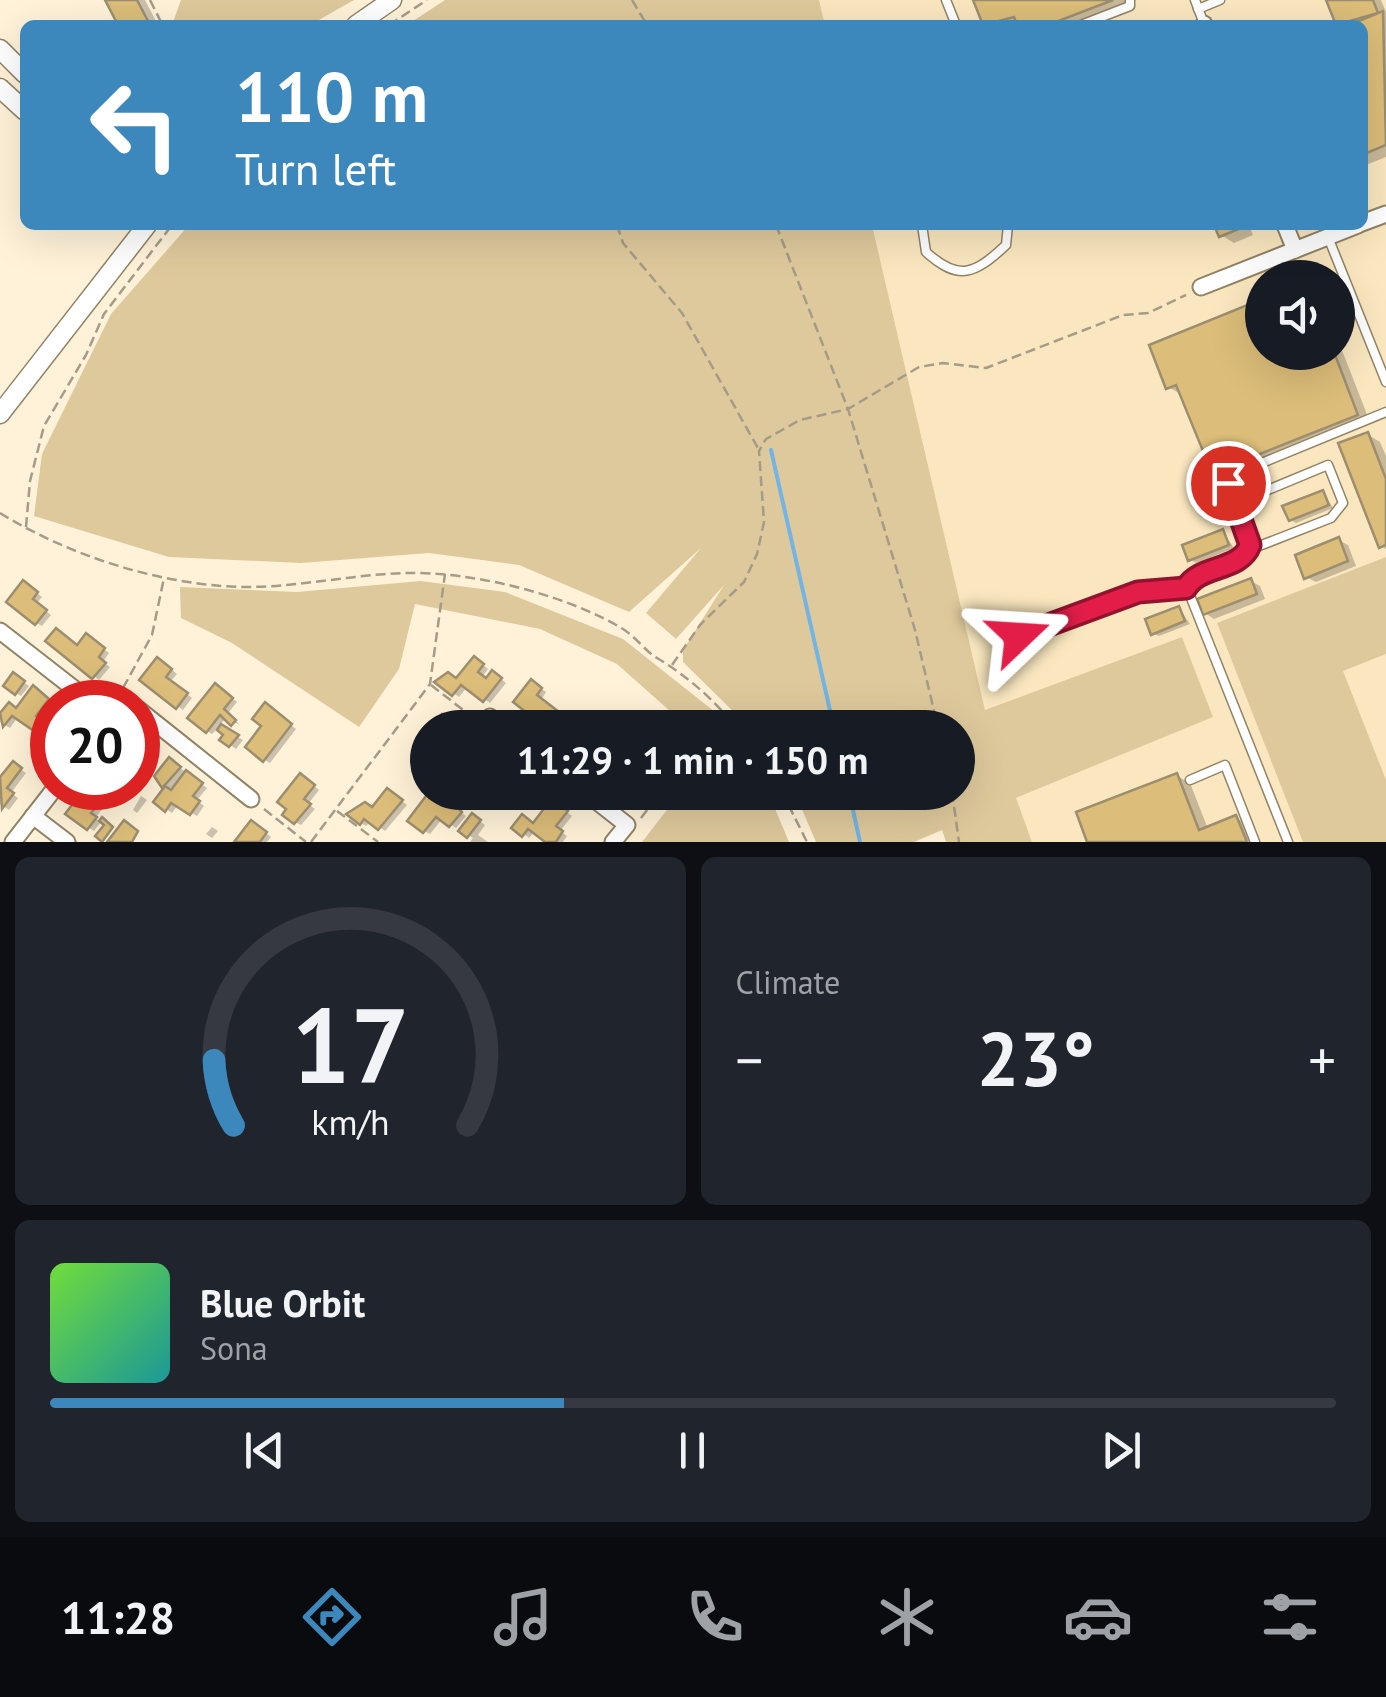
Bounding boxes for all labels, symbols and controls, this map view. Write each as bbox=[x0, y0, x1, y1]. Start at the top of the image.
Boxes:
text: 110 m bbox=[235, 51, 428, 141]
icon: left bbox=[70, 60, 200, 190]
text: Turn left bbox=[235, 139, 396, 197]
map controls bbox=[1245, 260, 1355, 370]
button: sound bbox=[1245, 260, 1355, 370]
pin bbox=[1186, 441, 1271, 526]
icon: arrive bbox=[1201, 456, 1256, 511]
position arrow bbox=[967, 584, 1071, 688]
speed limit sign: 20 bbox=[30, 680, 160, 810]
text: 11:29 · 1 min · 150 m bbox=[517, 735, 868, 784]
text: Climate bbox=[736, 961, 840, 1003]
text: 17 bbox=[291, 977, 409, 1112]
text: 23° bbox=[977, 1010, 1095, 1107]
text: − bbox=[736, 1024, 763, 1095]
text: + bbox=[1308, 1024, 1336, 1095]
text: km/h bbox=[311, 1099, 389, 1145]
text: Blue Orbit bbox=[200, 1278, 365, 1327]
text: Sona bbox=[200, 1327, 268, 1369]
icon: previous bbox=[237, 1423, 292, 1478]
icon: pause bbox=[665, 1423, 720, 1478]
icon: next bbox=[1094, 1423, 1149, 1478]
icon: directions bbox=[297, 1582, 367, 1652]
icon: music bbox=[488, 1582, 558, 1652]
icon: phone bbox=[680, 1582, 750, 1652]
icon: climate bbox=[872, 1582, 942, 1652]
icon: car bbox=[1063, 1582, 1133, 1652]
icon: filters bbox=[1255, 1582, 1325, 1652]
text: 11:28 bbox=[61, 1588, 175, 1646]

